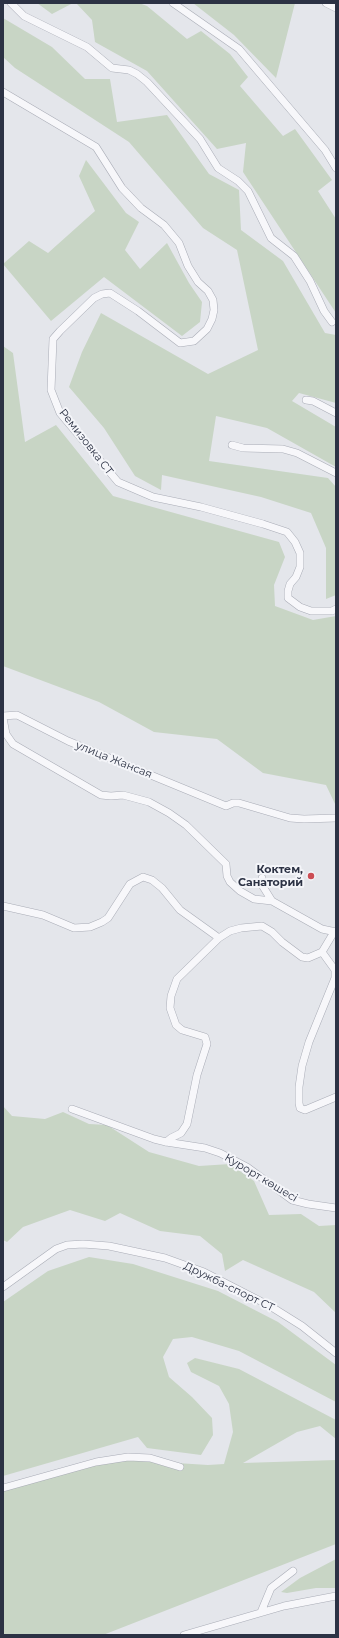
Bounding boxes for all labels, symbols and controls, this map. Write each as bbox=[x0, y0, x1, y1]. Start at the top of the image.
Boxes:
street label: Ремизовка СТ bbox=[56, 406, 116, 478]
street label: улица Жансая bbox=[74, 739, 154, 781]
place label: Коктем, Санаторий bbox=[238, 863, 303, 889]
marker: Коктем, Санаторий bbox=[306, 871, 316, 881]
street label: Курорт көшесі bbox=[222, 1151, 300, 1205]
street label: Дружба-спорт СТ bbox=[182, 1259, 276, 1315]

